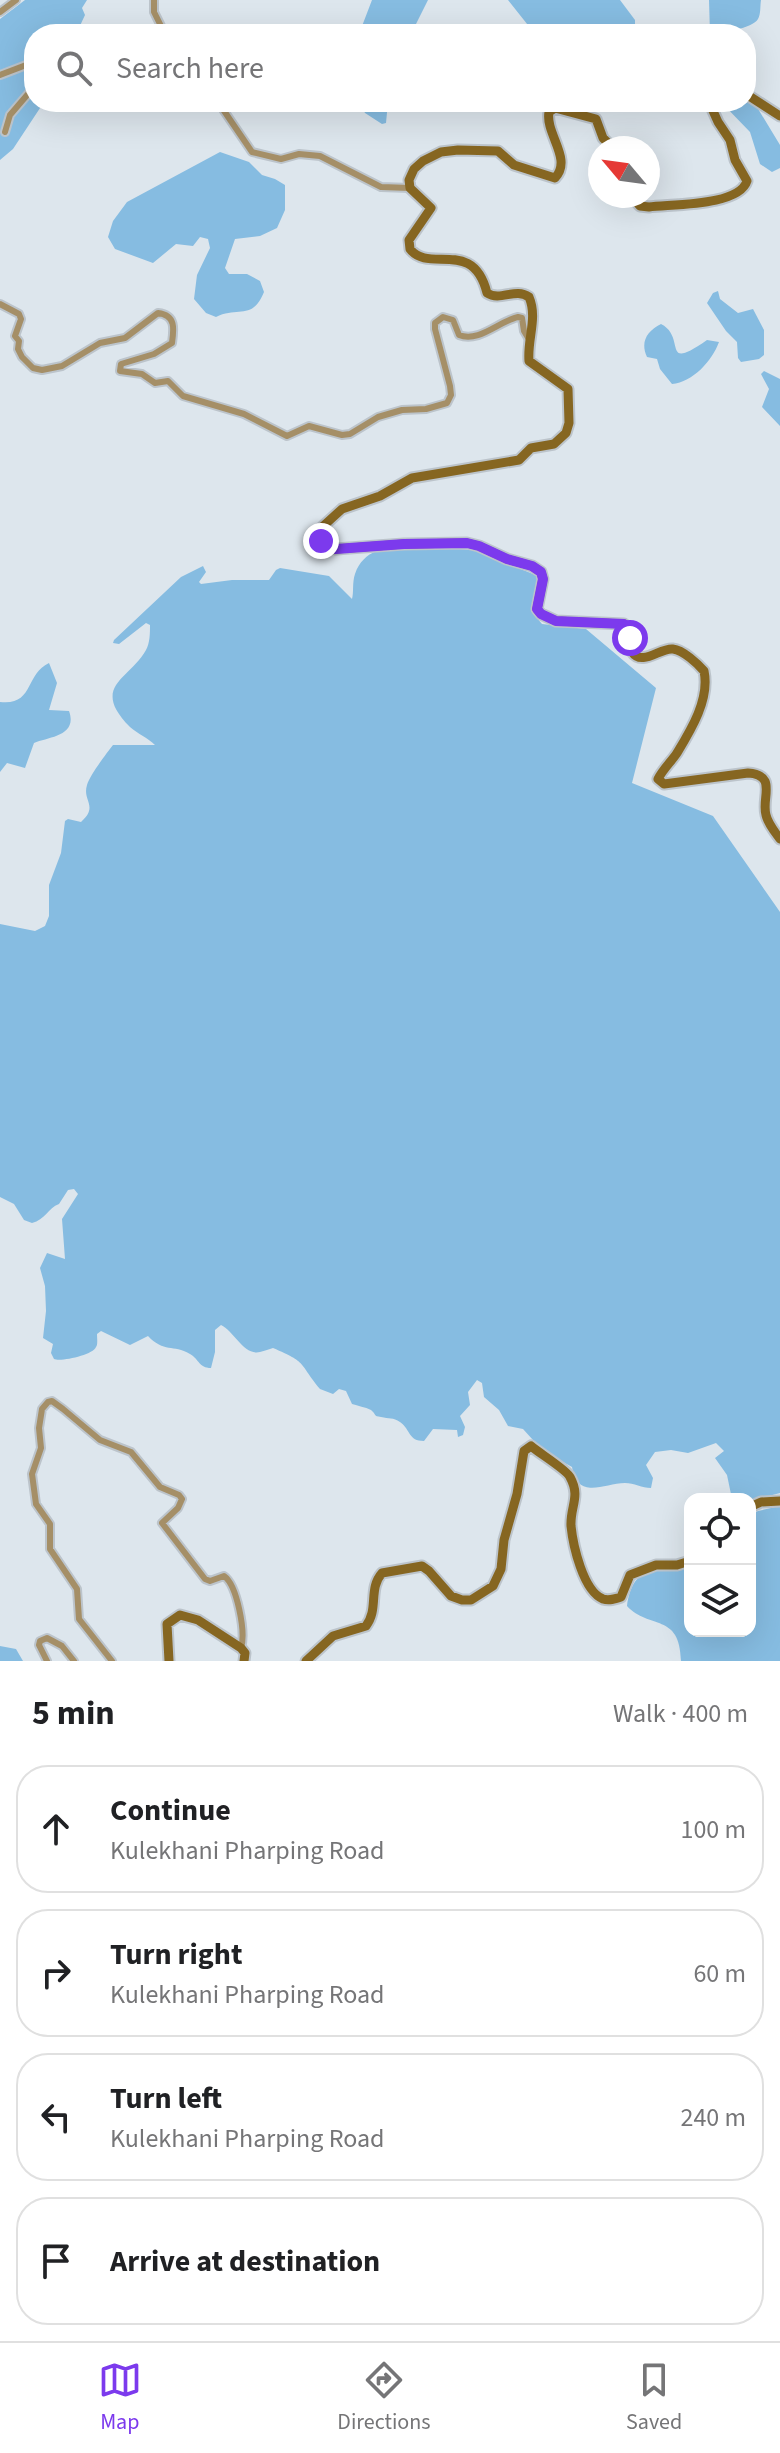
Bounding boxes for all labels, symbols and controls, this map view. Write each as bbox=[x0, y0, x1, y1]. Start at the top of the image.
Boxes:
search box bbox=[24, 24, 756, 112]
icon: search bbox=[52, 46, 96, 90]
text: Search here bbox=[116, 47, 264, 90]
north arrow bbox=[588, 136, 660, 208]
route end bbox=[303, 523, 339, 559]
route start bbox=[612, 620, 648, 656]
map controls bbox=[684, 1493, 756, 1637]
button: locate bbox=[684, 1493, 756, 1565]
button: layers bbox=[684, 1565, 756, 1637]
text: 5 min bbox=[32, 1689, 115, 1738]
text: Walk · 400 m bbox=[613, 1695, 748, 1732]
text: Continue bbox=[110, 1789, 231, 1832]
icon: ahead bbox=[34, 1807, 78, 1851]
text: 100 m bbox=[680, 1811, 746, 1848]
text: Kulekhani Pharping Road bbox=[110, 1832, 384, 1869]
text: Turn right bbox=[110, 1933, 242, 1976]
icon: right bbox=[34, 1951, 78, 1995]
text: 60 m bbox=[693, 1955, 746, 1992]
text: Kulekhani Pharping Road bbox=[110, 1976, 384, 2013]
text: Turn left bbox=[110, 2077, 222, 2120]
icon: left bbox=[34, 2095, 78, 2139]
text: 240 m bbox=[680, 2099, 746, 2136]
text: Kulekhani Pharping Road bbox=[110, 2120, 384, 2157]
icon: arrive bbox=[34, 2239, 78, 2283]
text: Arrive at destination bbox=[110, 2240, 380, 2283]
tab: Map bbox=[98, 2358, 142, 2438]
tab: Directions bbox=[337, 2358, 430, 2438]
tab: Saved bbox=[626, 2358, 682, 2438]

